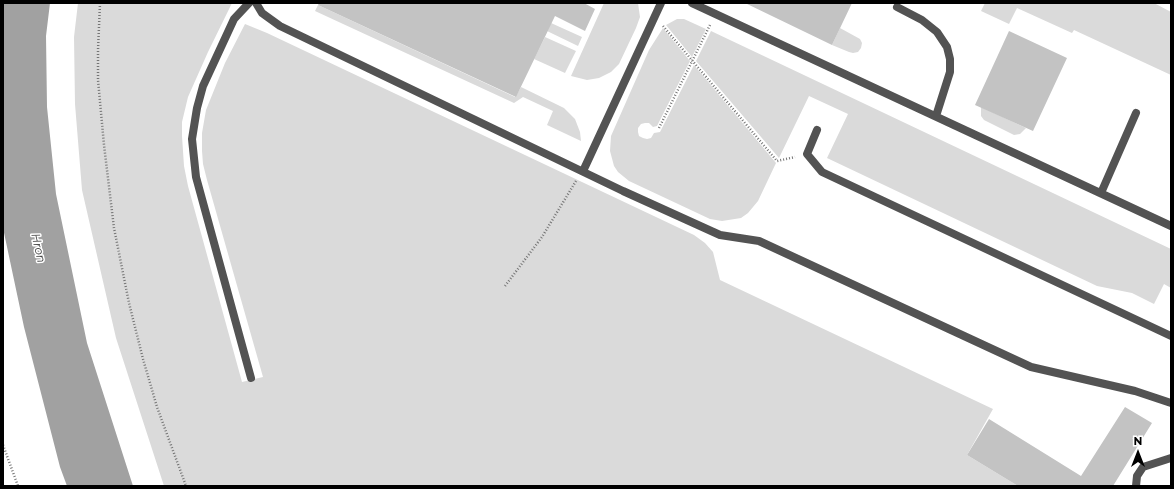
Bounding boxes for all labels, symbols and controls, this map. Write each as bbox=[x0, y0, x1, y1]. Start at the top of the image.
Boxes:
water label: Hron bbox=[28, 232, 48, 264]
north arrow bbox=[1118, 433, 1158, 473]
text: N bbox=[1134, 434, 1142, 448]

